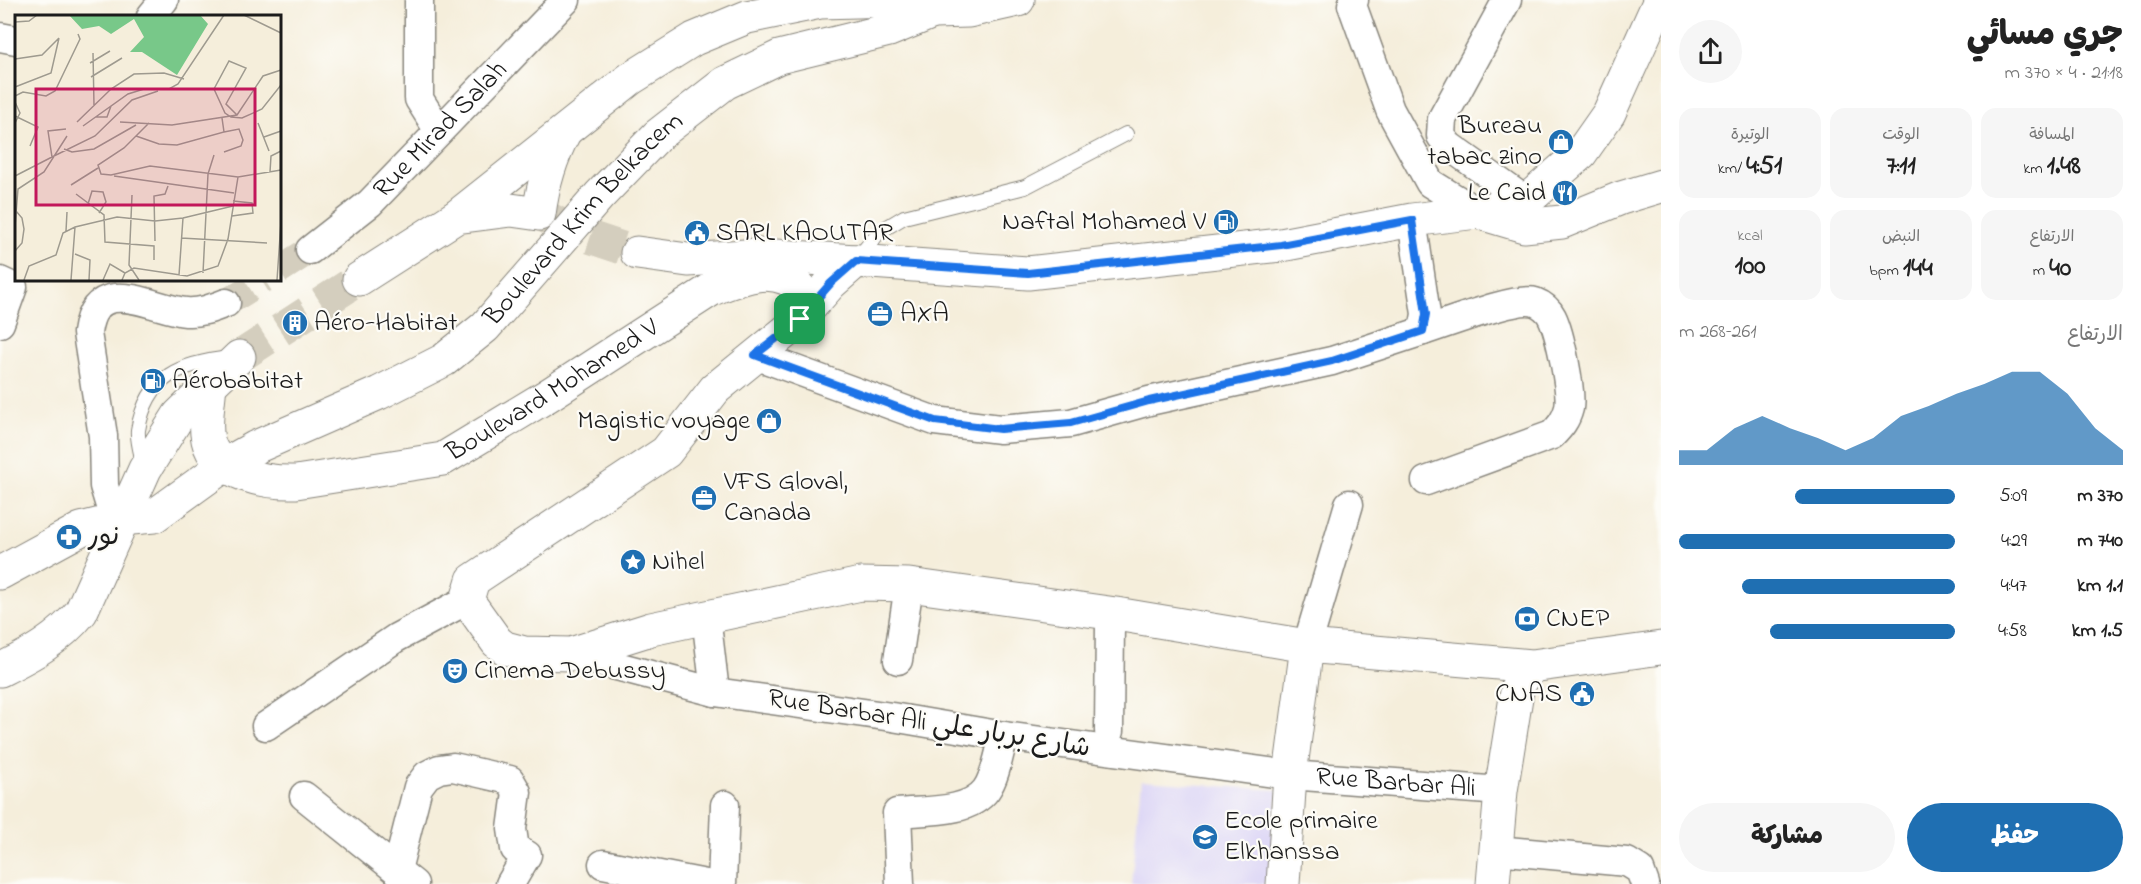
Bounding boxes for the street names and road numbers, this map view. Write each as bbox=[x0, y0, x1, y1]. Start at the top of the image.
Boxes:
street label: Rue Mirad Salah bbox=[364, 52, 517, 208]
street label: Boulevard Krim Belkacem bbox=[474, 103, 692, 336]
street label: Boulevard Mohamed V bbox=[438, 309, 667, 473]
street label: Rue Barbar Ali شارع بربار علي bbox=[765, 679, 1093, 770]
street label: Rue Barbar Ali bbox=[1314, 758, 1477, 809]

